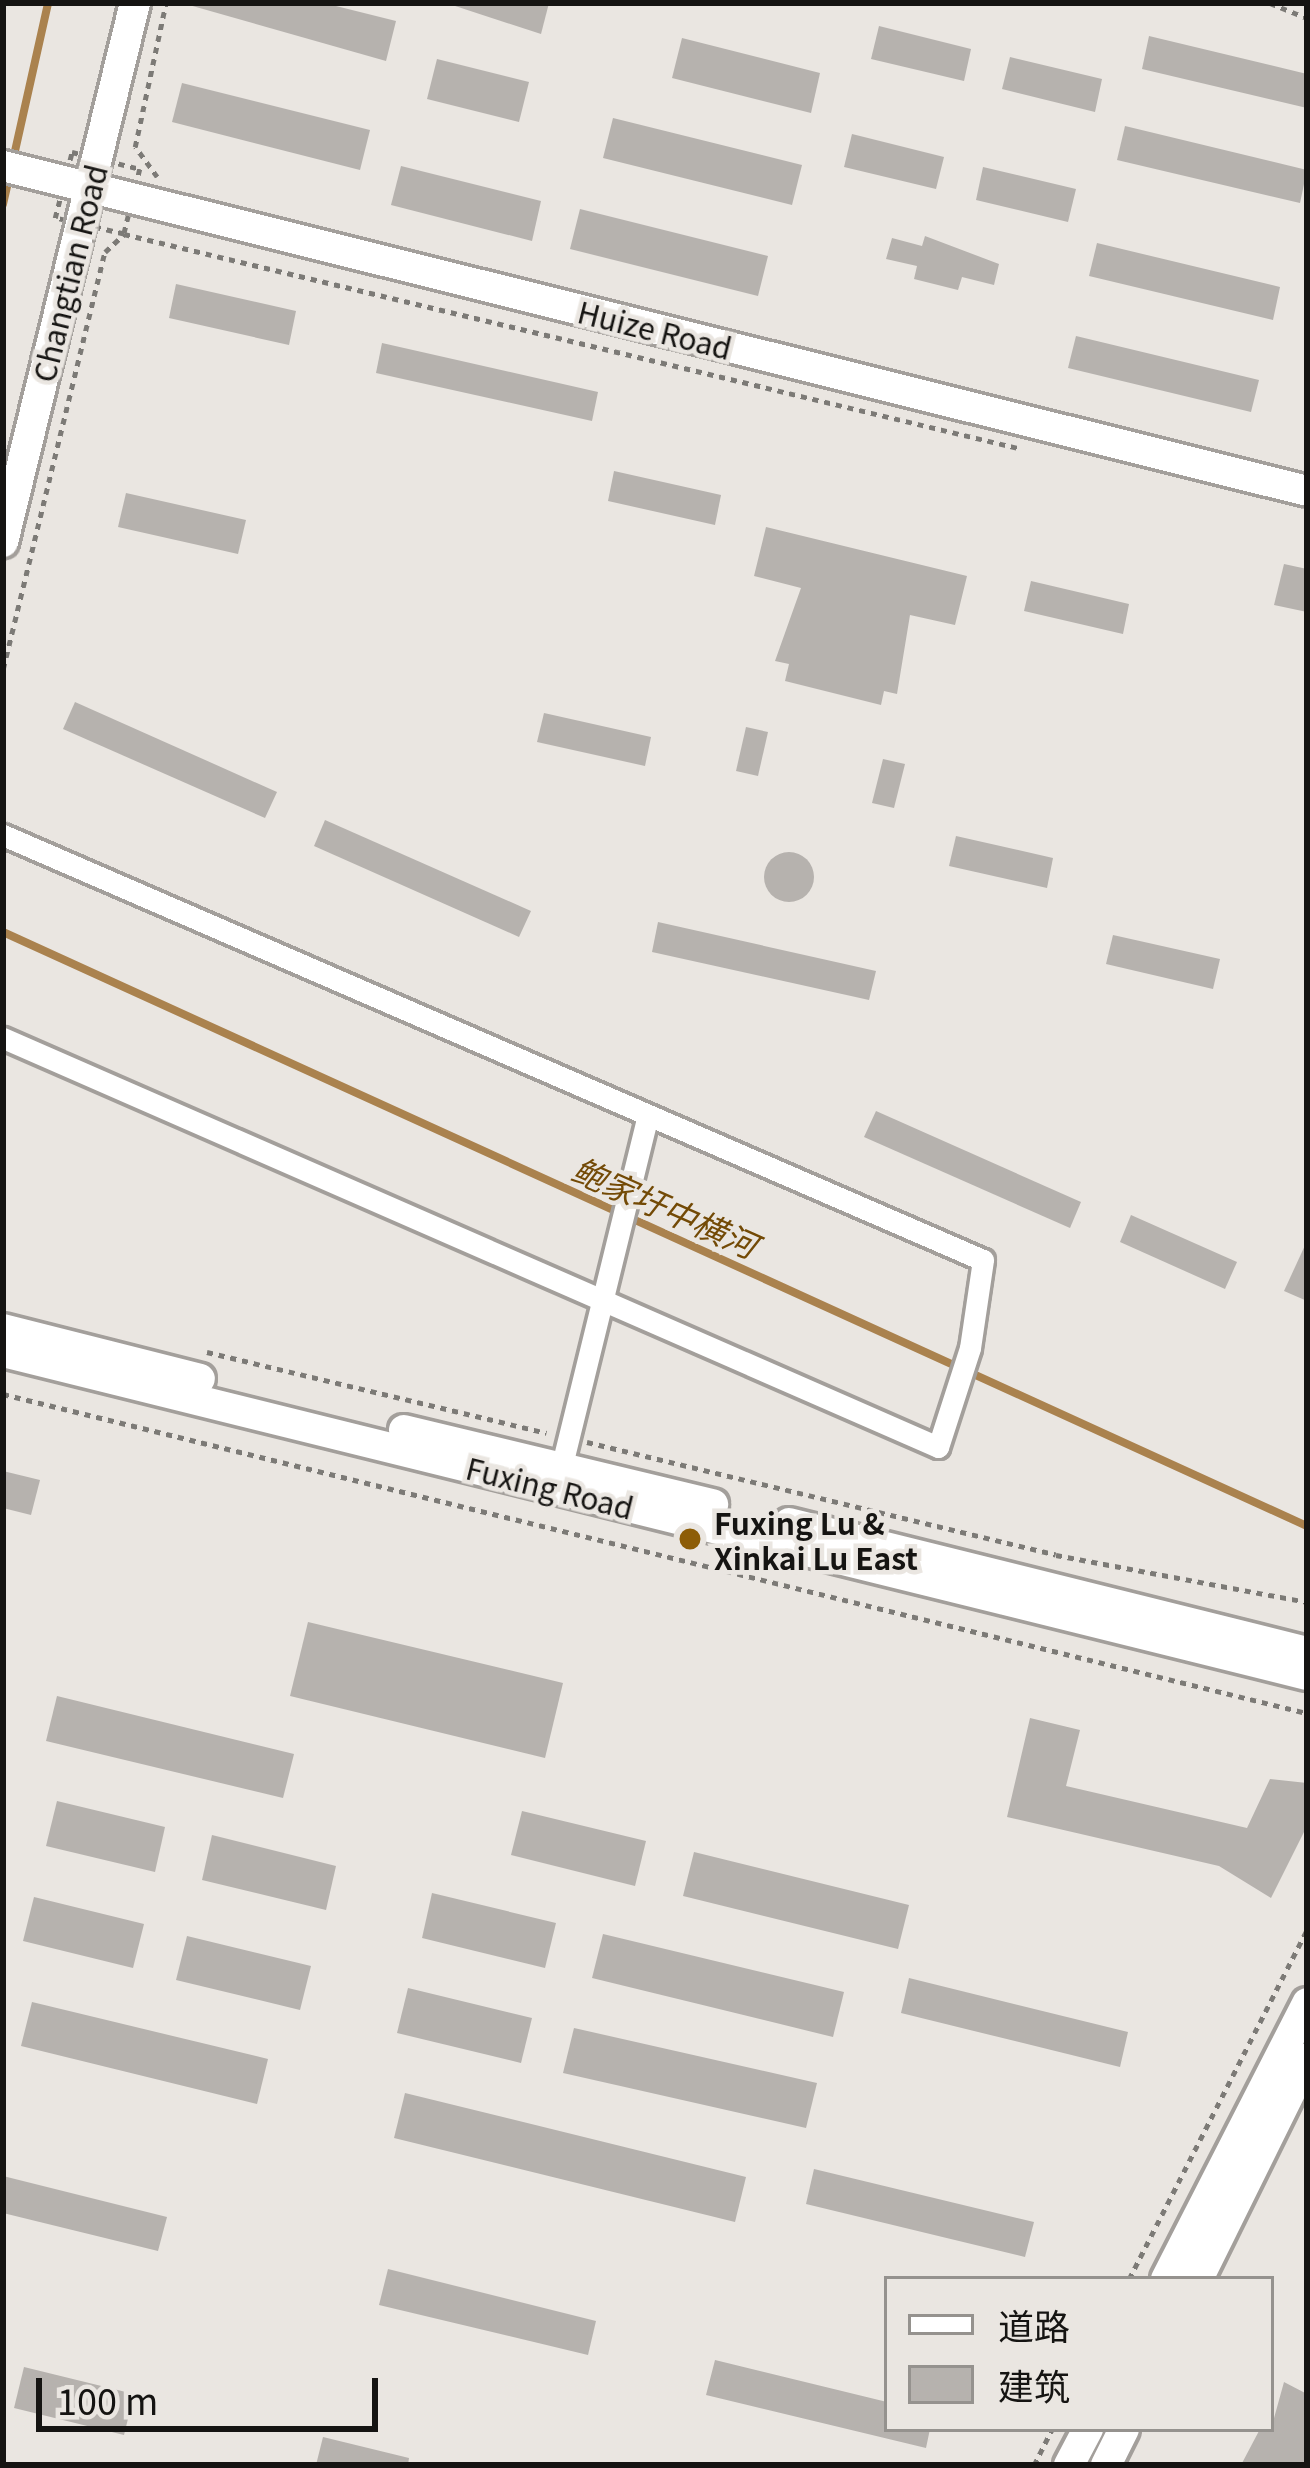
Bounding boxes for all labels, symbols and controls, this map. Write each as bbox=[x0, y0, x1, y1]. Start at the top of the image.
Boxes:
street label: Changtian Road bbox=[25, 161, 113, 385]
street label: Huize Road bbox=[574, 293, 736, 365]
water label: 鲍家圩中横河 bbox=[567, 1149, 763, 1265]
street label: Fuxing Road bbox=[463, 1449, 637, 1525]
place label: Fuxing Lu & Xinkai Lu East bbox=[714, 1504, 918, 1574]
marker: Fuxing Lu & Xinkai Lu East bbox=[677, 1526, 703, 1552]
legend bbox=[884, 2276, 1274, 2432]
text: 道路 bbox=[998, 2298, 1070, 2350]
scale bar bbox=[42, 2354, 384, 2428]
text: 建筑 bbox=[998, 2358, 1070, 2410]
text: 100 m bbox=[57, 2373, 158, 2425]

